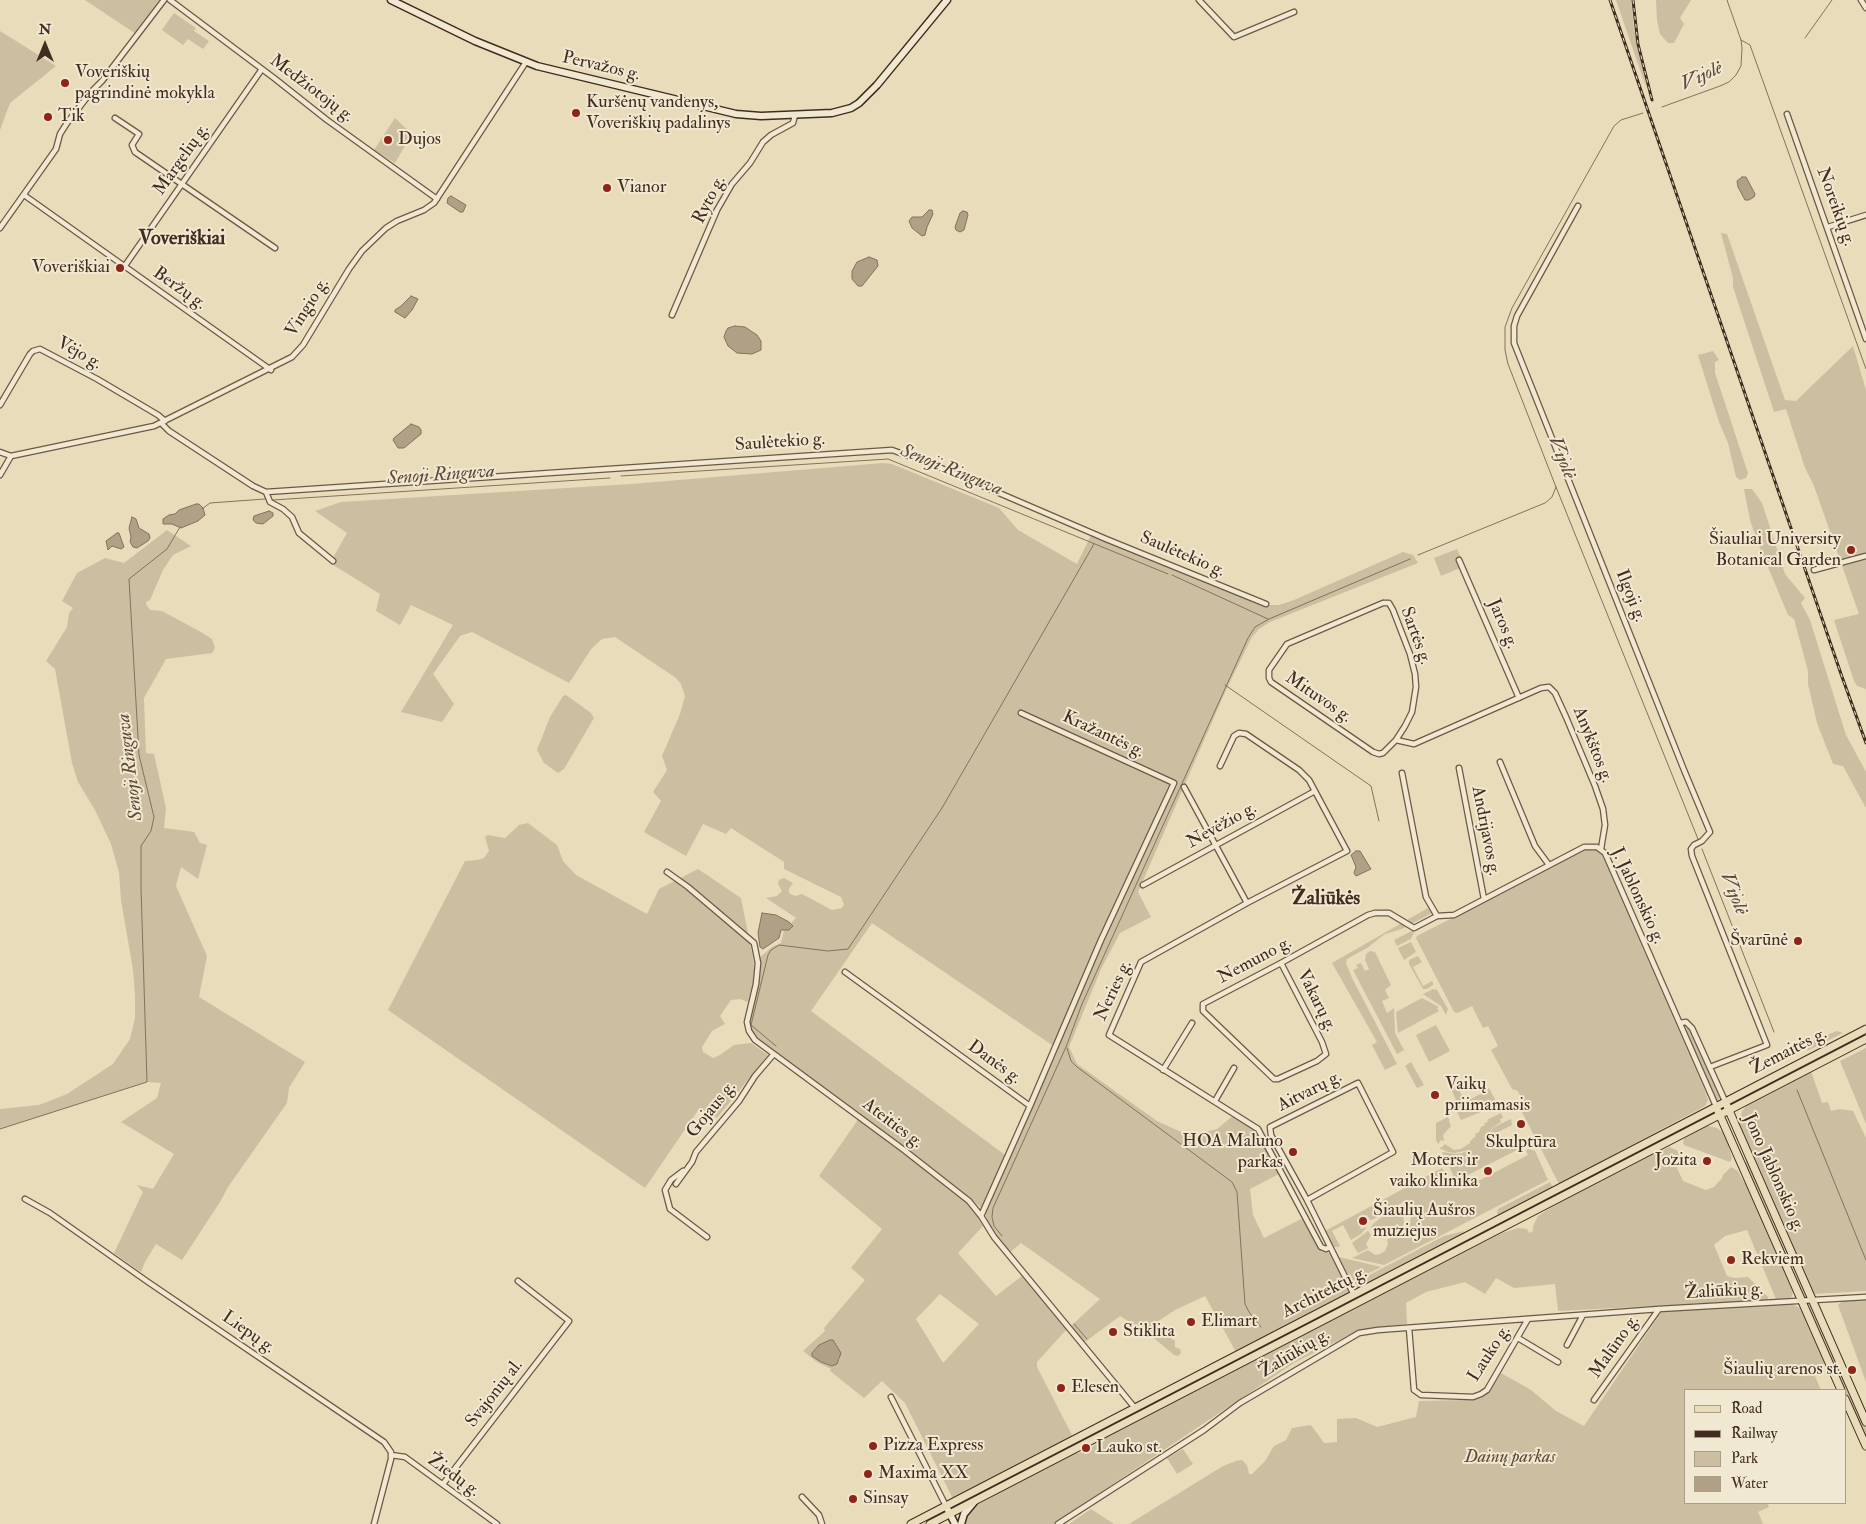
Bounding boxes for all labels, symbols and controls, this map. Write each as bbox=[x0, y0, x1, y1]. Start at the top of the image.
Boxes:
north arrow bbox=[20, 20, 70, 70]
text: N bbox=[39, 21, 51, 38]
street label: Pervažos g. bbox=[560, 48, 642, 86]
street label: Medžiotojų g. bbox=[265, 50, 357, 128]
water label: Vijolė bbox=[1677, 57, 1727, 97]
place label: Voveriškių pagrindinė mokykla bbox=[75, 62, 215, 104]
marker: Voveriškių pagrindinė mokykla bbox=[59, 77, 71, 89]
place label: Kuršėnų vandenys, Voveriškių padalinys bbox=[586, 92, 730, 134]
place label: Tik bbox=[58, 106, 85, 128]
marker: Kuršėnų vandenys, Voveriškių padalinys bbox=[570, 107, 582, 119]
marker: Tik bbox=[42, 111, 54, 123]
street label: Margelių g. bbox=[150, 120, 214, 200]
place label: Dujos bbox=[398, 129, 441, 151]
marker: Dujos bbox=[382, 134, 394, 146]
street label: Noreikių g. bbox=[1811, 165, 1859, 249]
street label: Ryto g. bbox=[689, 172, 731, 228]
place label: Vianor bbox=[617, 177, 666, 199]
marker: Vianor bbox=[601, 182, 613, 194]
district label: Voveriškiai bbox=[139, 228, 225, 252]
place label: Voveriškiai bbox=[32, 257, 110, 279]
marker: Voveriškiai bbox=[114, 262, 126, 274]
street label: Beržų g. bbox=[148, 263, 210, 315]
street label: Vingio g. bbox=[282, 275, 334, 341]
street label: Vėjo g. bbox=[53, 333, 105, 375]
street label: Saulėtekio g. bbox=[734, 429, 826, 457]
water label: Vijolė bbox=[1542, 433, 1580, 483]
water label: Senoji Ringuva bbox=[897, 440, 1005, 502]
water label: Senoji Ringuva bbox=[386, 461, 496, 491]
street label: Saulėtekio g. bbox=[1136, 527, 1228, 583]
place label: Šiauliai University Botanical Garden bbox=[1709, 529, 1841, 572]
marker: Šiauliai University Botanical Garden bbox=[1845, 544, 1857, 556]
street label: Ilgoji g. bbox=[1610, 567, 1650, 625]
street label: Jaros g. bbox=[1482, 596, 1522, 652]
street label: Sartės g. bbox=[1395, 604, 1435, 668]
street label: Mituvos g. bbox=[1281, 668, 1355, 728]
street label: Anykštos g. bbox=[1567, 704, 1617, 786]
street label: Kražantės g. bbox=[1059, 707, 1147, 763]
water label: Senoji Ringuva bbox=[113, 712, 149, 822]
street label: Andrijavos g. bbox=[1466, 784, 1504, 878]
street label: Nevėžio g. bbox=[1183, 798, 1261, 854]
street label: J. Jablonskio g. bbox=[1605, 844, 1669, 948]
water label: Vijolė bbox=[1714, 869, 1752, 919]
district label: Žaliūkės bbox=[1292, 888, 1360, 912]
place label: Švarūnė bbox=[1730, 930, 1788, 952]
street label: Nemuno g. bbox=[1214, 933, 1296, 989]
marker: Švarūnė bbox=[1792, 935, 1804, 947]
street label: Neries g. bbox=[1091, 957, 1137, 1025]
street label: Vakarų g. bbox=[1291, 966, 1341, 1036]
street label: Žemaitės g. bbox=[1747, 1024, 1831, 1080]
street label: Danės g. bbox=[963, 1036, 1025, 1090]
street label: Aitvarų g. bbox=[1274, 1067, 1346, 1117]
place label: Vaikų priimamasis bbox=[1445, 1074, 1530, 1116]
street label: Gojaus g. bbox=[683, 1077, 741, 1143]
marker: Vaikų priimamasis bbox=[1429, 1089, 1441, 1101]
street label: Ateities g. bbox=[858, 1094, 926, 1154]
street label: Jono Jablonskio g. bbox=[1737, 1111, 1809, 1235]
marker: Skulptūra bbox=[1515, 1118, 1527, 1130]
place label: HOA Maluno parkas bbox=[1182, 1131, 1283, 1174]
place label: Skulptūra bbox=[1486, 1132, 1556, 1154]
marker: HOA Maluno parkas bbox=[1287, 1146, 1299, 1158]
place label: Moters ir vaiko klinika bbox=[1389, 1150, 1478, 1192]
place label: Jozita bbox=[1655, 1150, 1697, 1172]
marker: Jozita bbox=[1701, 1155, 1713, 1167]
marker: Moters ir vaiko klinika bbox=[1482, 1165, 1494, 1177]
place label: Šiaulių Aušros muziejus bbox=[1373, 1200, 1475, 1242]
marker: Šiaulių Aušros muziejus bbox=[1357, 1215, 1369, 1227]
place label: Rekviem bbox=[1741, 1249, 1804, 1271]
marker: Rekviem bbox=[1725, 1254, 1737, 1266]
street label: Architektų g. bbox=[1279, 1262, 1371, 1324]
street label: Žaliūkių g. bbox=[1684, 1279, 1764, 1305]
street label: Liepų g. bbox=[217, 1307, 279, 1359]
place label: Elimart bbox=[1201, 1311, 1257, 1333]
street label: Malūno g. bbox=[1585, 1311, 1645, 1383]
marker: Elimart bbox=[1185, 1316, 1197, 1328]
place label: Stiklita bbox=[1123, 1321, 1175, 1343]
street label: Lauko g. bbox=[1464, 1322, 1516, 1386]
street label: Žaliūkių g. bbox=[1256, 1325, 1334, 1383]
marker: Stiklita bbox=[1107, 1326, 1119, 1338]
street label: Svajonių al. bbox=[462, 1356, 528, 1432]
place label: Šiaulių arenos st. bbox=[1723, 1359, 1842, 1381]
marker: Šiaulių arenos st. bbox=[1846, 1364, 1858, 1376]
place label: Elesen bbox=[1071, 1377, 1119, 1399]
marker: Elesen bbox=[1055, 1382, 1067, 1394]
legend bbox=[1684, 1389, 1846, 1504]
text: Road bbox=[1731, 1399, 1762, 1418]
text: Railway bbox=[1731, 1424, 1777, 1443]
place label: Pizza Express bbox=[883, 1435, 983, 1457]
place label: Lauko st. bbox=[1096, 1437, 1162, 1459]
marker: Pizza Express bbox=[867, 1440, 879, 1452]
marker: Lauko st. bbox=[1080, 1442, 1092, 1454]
park label: Dainų parkas bbox=[1465, 1447, 1555, 1469]
text: Park bbox=[1731, 1449, 1758, 1468]
street label: Žiedų g. bbox=[422, 1450, 484, 1502]
place label: Maxima XX bbox=[878, 1463, 969, 1485]
marker: Maxima XX bbox=[862, 1468, 874, 1480]
text: Water bbox=[1731, 1474, 1768, 1493]
place label: Sinsay bbox=[863, 1488, 908, 1510]
marker: Sinsay bbox=[847, 1493, 859, 1505]

